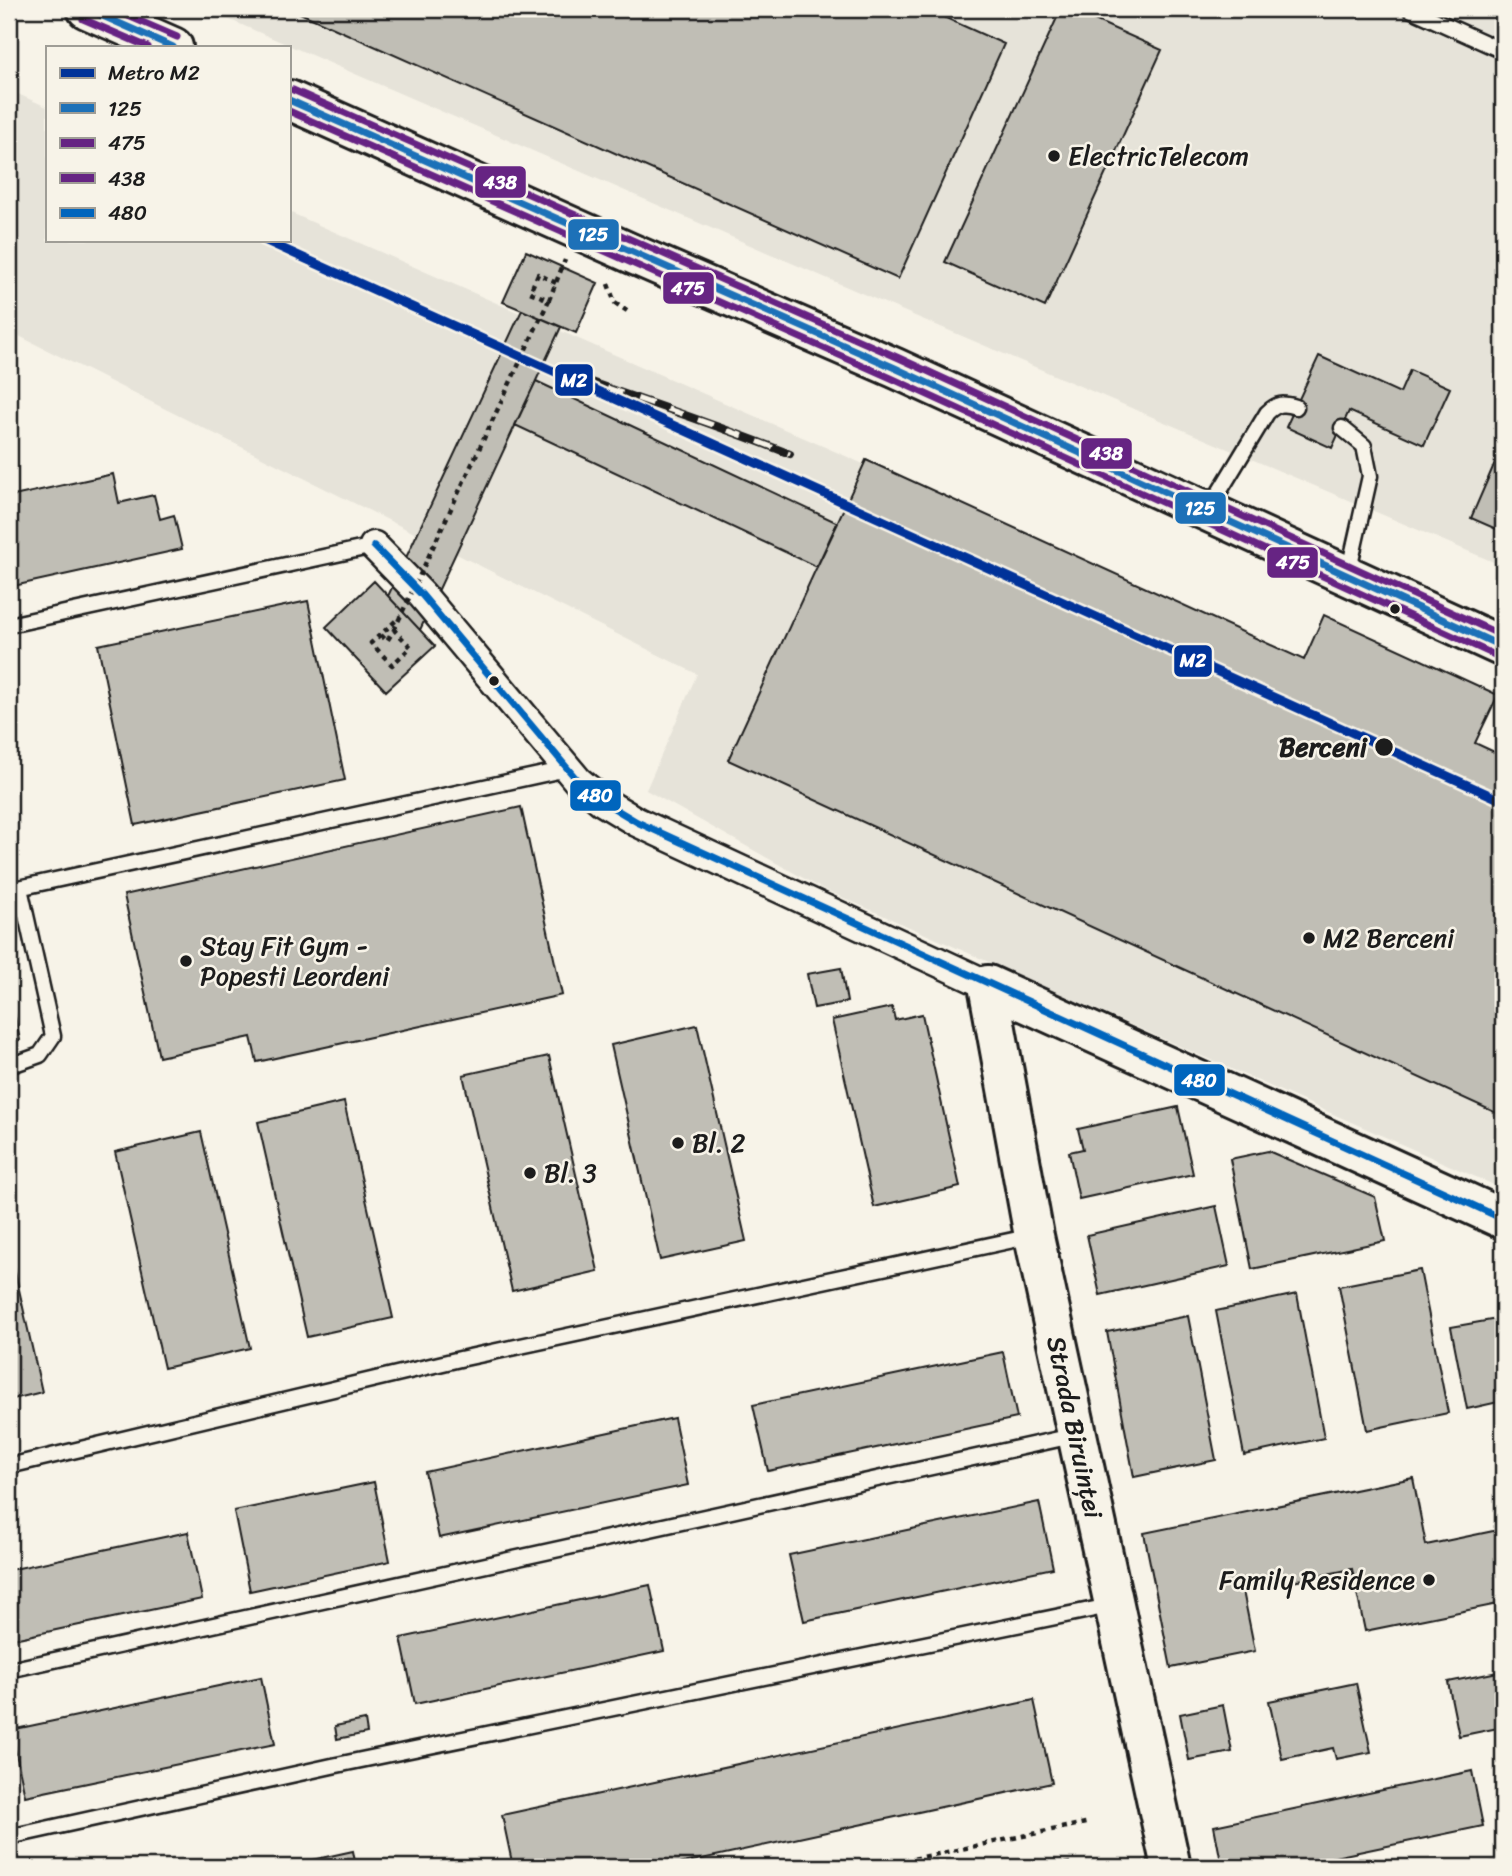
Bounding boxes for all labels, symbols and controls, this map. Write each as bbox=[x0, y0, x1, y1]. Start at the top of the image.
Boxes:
legend bbox=[46, 46, 290, 242]
text: Metro M2 bbox=[108, 54, 200, 92]
text: 125 bbox=[108, 90, 142, 128]
text: 475 bbox=[108, 124, 146, 162]
place label: ElectricTelecom bbox=[1068, 133, 1249, 179]
marker: ElectricTelecom bbox=[1046, 148, 1062, 164]
text: 438 bbox=[108, 160, 146, 198]
line badge: 438 bbox=[474, 165, 527, 199]
text: 438 bbox=[482, 166, 517, 199]
text: 480 bbox=[108, 194, 147, 232]
line badge: 125 bbox=[567, 218, 620, 251]
text: 125 bbox=[578, 218, 609, 251]
line badge: 475 bbox=[662, 271, 715, 305]
text: 475 bbox=[670, 272, 706, 305]
line badge: M2 bbox=[554, 363, 594, 397]
text: M2 bbox=[560, 364, 587, 397]
line badge: 438 bbox=[1080, 437, 1133, 470]
text: 438 bbox=[1088, 437, 1123, 470]
line badge: 125 bbox=[1174, 491, 1227, 525]
text: 125 bbox=[1185, 492, 1216, 525]
line badge: 475 bbox=[1266, 546, 1319, 579]
text: 475 bbox=[1275, 546, 1311, 579]
unlabelled marker bbox=[1388, 602, 1402, 616]
line badge: M2 bbox=[1173, 644, 1213, 678]
text: M2 bbox=[1179, 644, 1206, 677]
unlabelled marker bbox=[487, 674, 501, 688]
place label: Berceni bbox=[1279, 724, 1369, 770]
marker: Berceni bbox=[1373, 736, 1395, 758]
line badge: 480 bbox=[569, 779, 622, 812]
text: 480 bbox=[576, 779, 613, 812]
place label: M2 Berceni bbox=[1323, 915, 1455, 961]
place label: Stay Fit Gym - Popesti Leordeni bbox=[200, 923, 390, 999]
marker: M2 Berceni bbox=[1301, 930, 1317, 946]
marker: Stay Fit Gym - Popesti Leordeni bbox=[178, 953, 194, 969]
line badge: 480 bbox=[1173, 1063, 1226, 1097]
text: 480 bbox=[1180, 1064, 1217, 1097]
place label: Bl. 2 bbox=[692, 1120, 745, 1166]
marker: Bl. 2 bbox=[670, 1135, 686, 1151]
place label: Bl. 3 bbox=[544, 1150, 597, 1196]
marker: Bl. 3 bbox=[522, 1165, 538, 1181]
street label: Strada Biruinței bbox=[1033, 1332, 1117, 1523]
place label: Family Residence bbox=[1219, 1557, 1415, 1603]
marker: Family Residence bbox=[1421, 1572, 1437, 1588]

